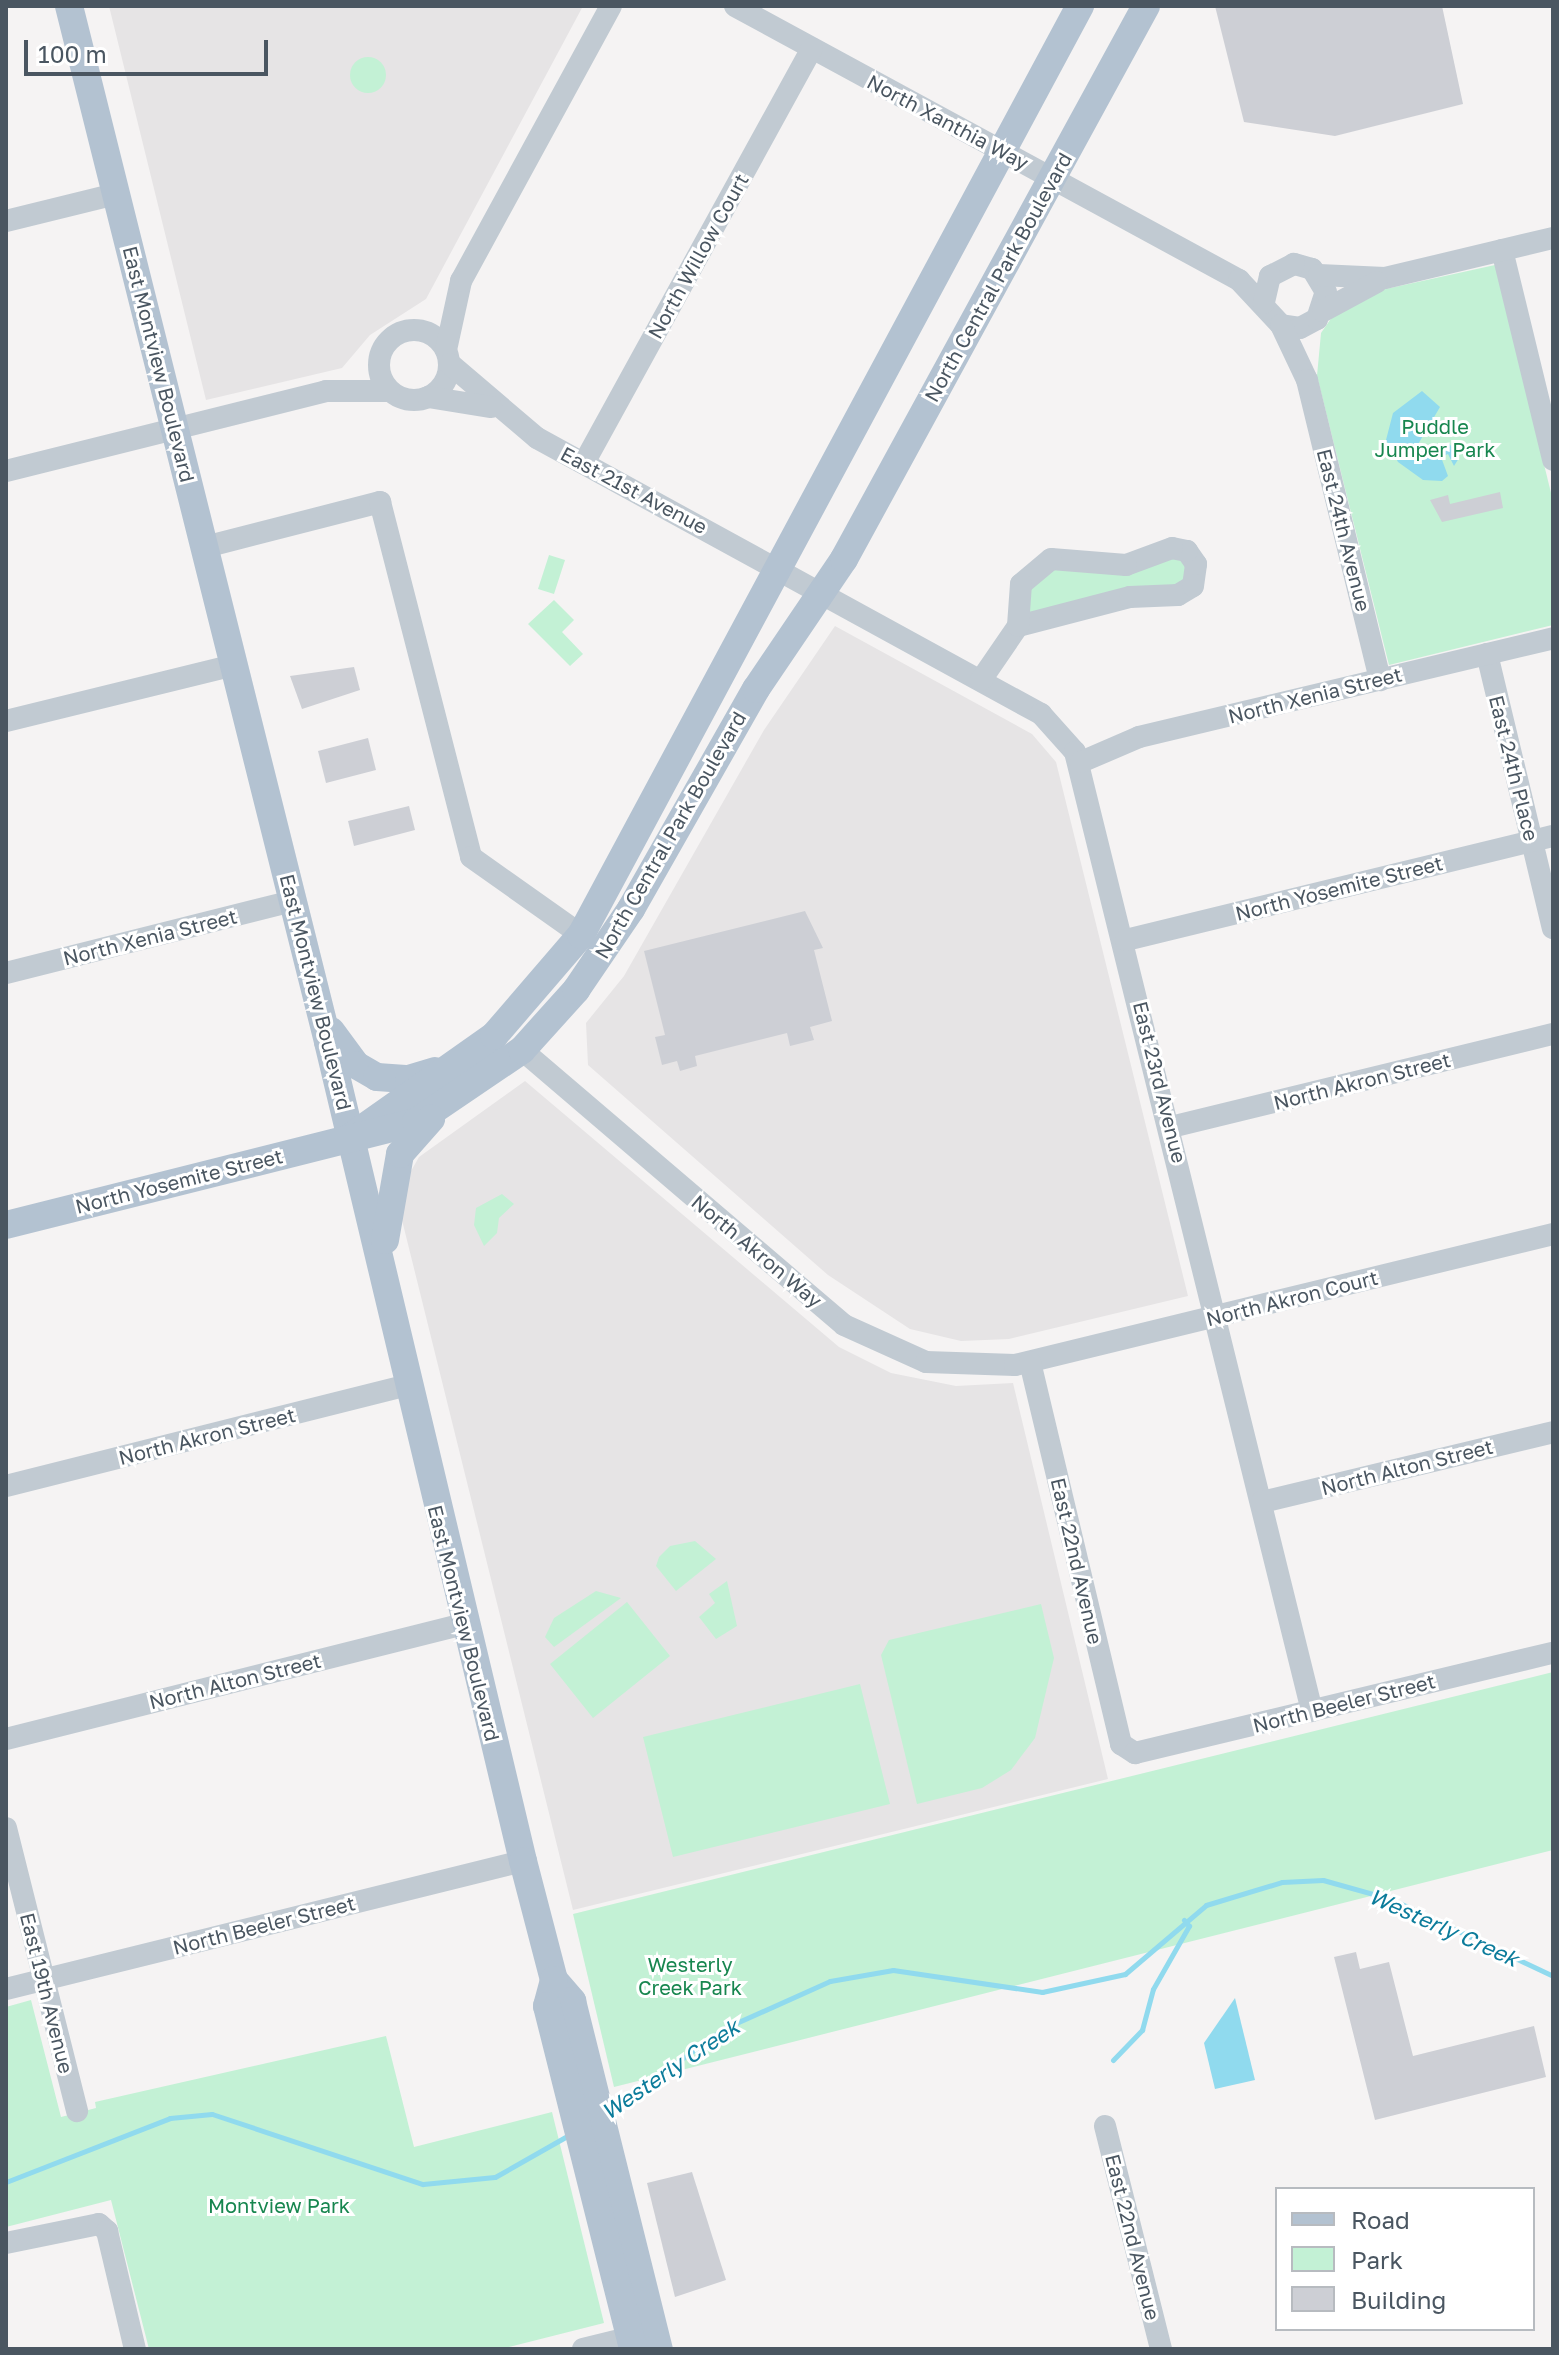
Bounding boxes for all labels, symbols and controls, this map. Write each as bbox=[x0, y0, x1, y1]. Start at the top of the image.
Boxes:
scale bar bbox=[28, 24, 272, 74]
text: 100 m bbox=[38, 39, 107, 68]
street label: North Xanthia Way bbox=[863, 69, 1033, 175]
street label: North Central Park Boulevard bbox=[919, 148, 1077, 406]
street label: North Willow Court bbox=[643, 169, 753, 343]
street label: East Montview Boulevard bbox=[118, 243, 200, 485]
park label: Puddle Jumper Park bbox=[1375, 415, 1495, 462]
street label: East 21st Avenue bbox=[557, 441, 711, 539]
street label: East 24th Avenue bbox=[1312, 446, 1376, 614]
street label: North Xenia Street bbox=[1226, 662, 1404, 728]
street label: East 24th Place bbox=[1484, 693, 1544, 843]
street label: North Central Park Boulevard bbox=[589, 707, 751, 963]
street label: North Yosemite Street bbox=[1233, 851, 1445, 925]
street label: East Montview Boulevard bbox=[275, 871, 357, 1113]
street label: North Xenia Street bbox=[61, 904, 239, 970]
street label: East 23rd Avenue bbox=[1128, 999, 1192, 1165]
street label: North Akron Street bbox=[1271, 1047, 1453, 1115]
street label: North Yosemite Street bbox=[73, 1144, 285, 1218]
street label: North Akron Way bbox=[687, 1189, 827, 1313]
street label: North Akron Court bbox=[1204, 1265, 1380, 1331]
street label: North Akron Street bbox=[116, 1402, 298, 1470]
street label: North Alton Street bbox=[1319, 1434, 1495, 1500]
street label: East 22nd Avenue bbox=[1046, 1475, 1108, 1647]
street label: East Montview Boulevard bbox=[423, 1502, 505, 1744]
street label: North Alton Street bbox=[147, 1648, 323, 1714]
street label: North Beeler Street bbox=[1250, 1669, 1438, 1737]
water label: Westerly Creek bbox=[1365, 1882, 1523, 1972]
street label: North Beeler Street bbox=[170, 1891, 358, 1959]
street label: East 19th Avenue bbox=[15, 1910, 79, 2076]
park label: Westerly Creek Park bbox=[638, 1953, 742, 2000]
water label: Westerly Creek bbox=[596, 2013, 744, 2125]
street label: East 22nd Avenue bbox=[1101, 2151, 1165, 2323]
legend bbox=[1275, 2187, 1535, 2331]
park label: Montview Park bbox=[208, 2193, 350, 2217]
text: Road bbox=[1351, 2205, 1410, 2234]
text: Park bbox=[1351, 2245, 1403, 2274]
text: Building bbox=[1351, 2285, 1446, 2314]

